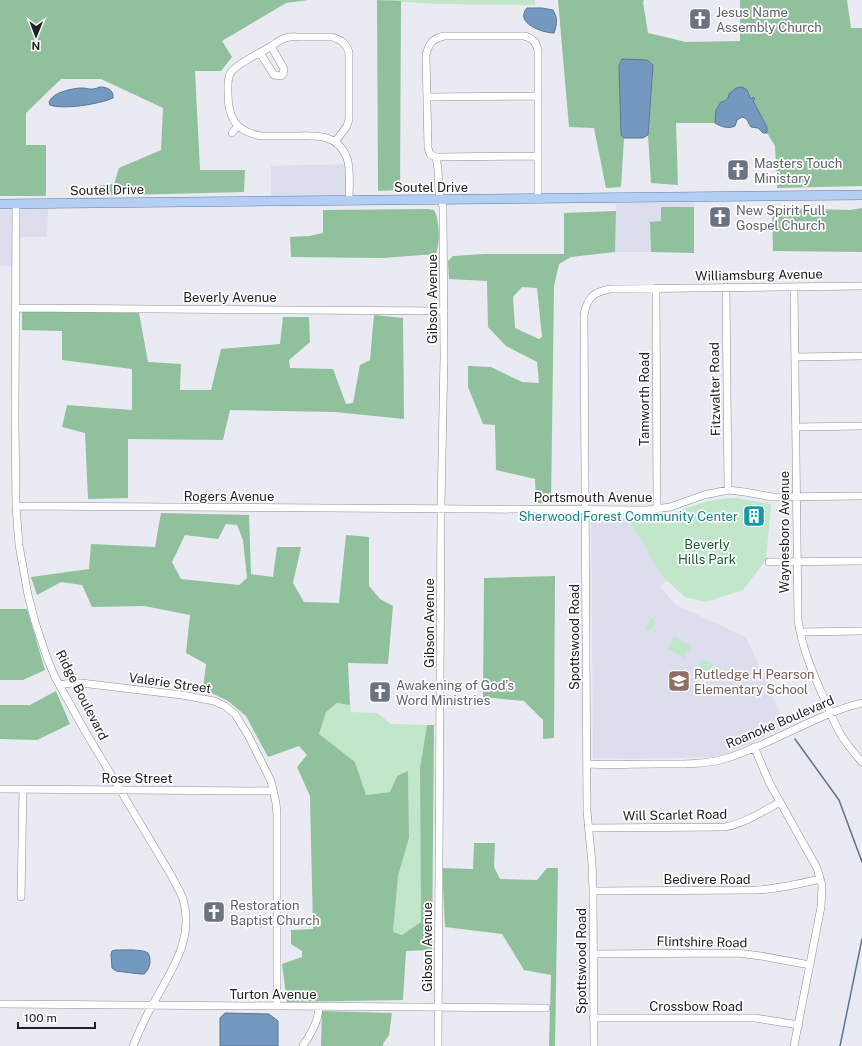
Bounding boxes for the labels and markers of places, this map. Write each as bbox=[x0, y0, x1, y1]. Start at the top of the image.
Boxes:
place label: Jesus Name Assembly Church bbox=[716, 5, 822, 35]
church icon: Jesus Name Assembly Church bbox=[687, 6, 713, 32]
place label: Masters Touch Ministary bbox=[754, 156, 842, 186]
church icon: Masters Touch Ministary bbox=[725, 157, 751, 183]
place label: New Spirit Full Gospel Church bbox=[736, 203, 825, 233]
church icon: New Spirit Full Gospel Church bbox=[707, 204, 733, 230]
building icon: Sherwood Forest Community Center bbox=[741, 503, 767, 529]
place label: Sherwood Forest Community Center bbox=[519, 509, 738, 524]
place label: Rutledge H Pearson Elementary School bbox=[694, 667, 815, 697]
school or university icon: Rutledge H Pearson Elementary School bbox=[666, 668, 692, 694]
place label: Awakening of God's Word Ministries bbox=[396, 678, 514, 708]
church icon: Awakening of God's Word Ministries bbox=[367, 679, 393, 705]
place label: Restoration Baptist Church bbox=[230, 898, 320, 928]
church icon: Restoration Baptist Church bbox=[201, 899, 227, 925]

